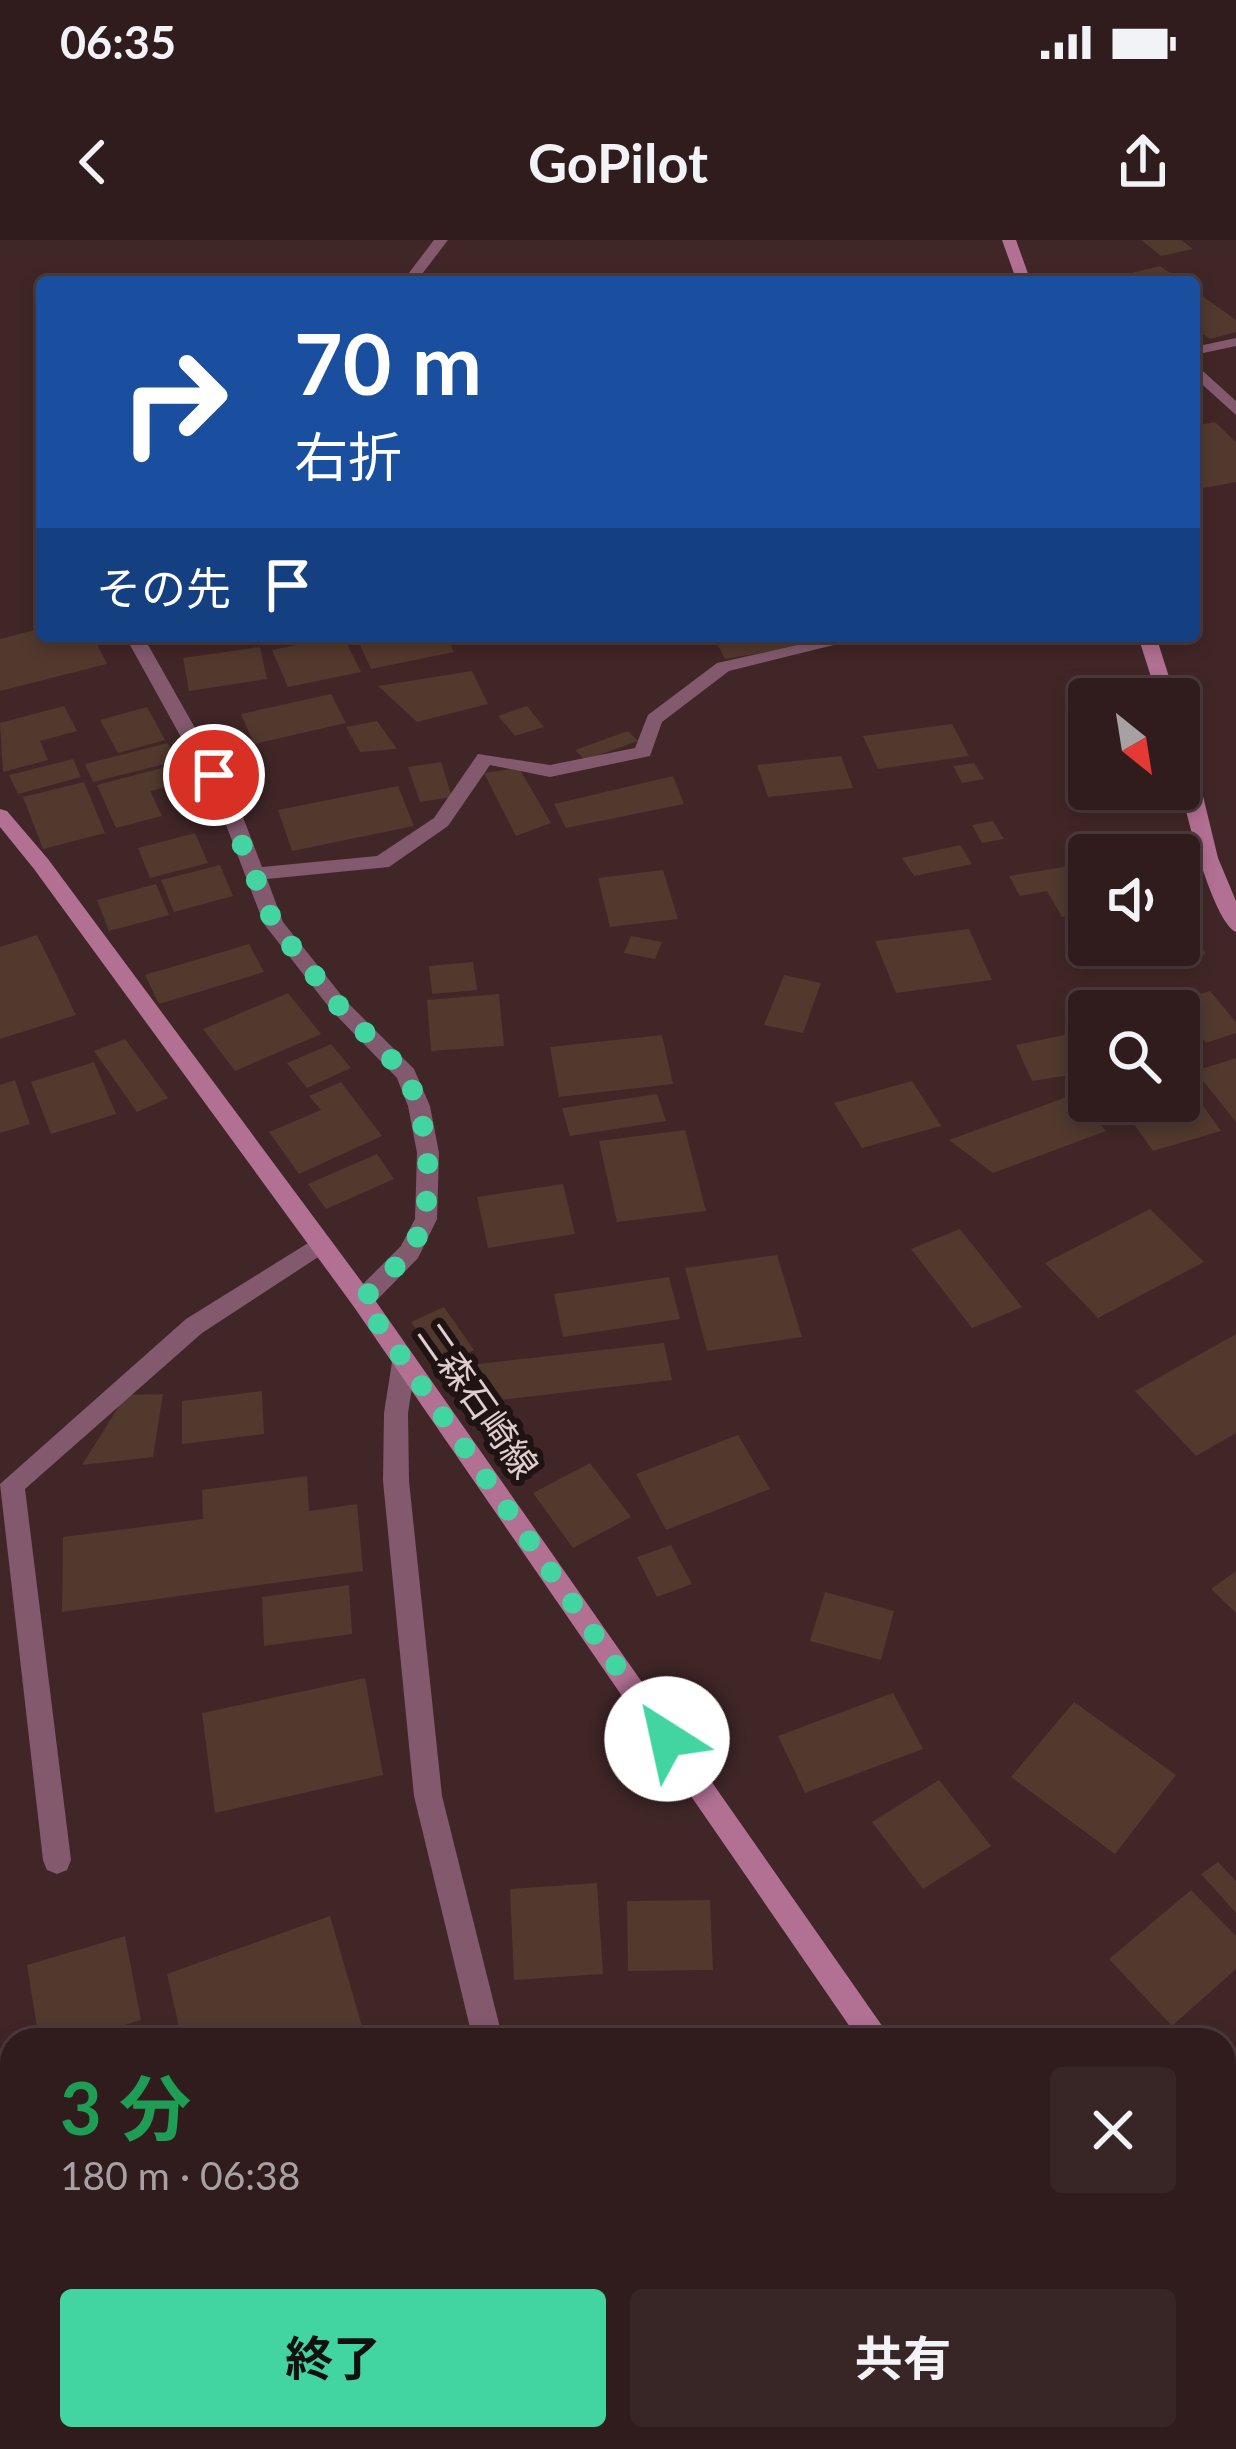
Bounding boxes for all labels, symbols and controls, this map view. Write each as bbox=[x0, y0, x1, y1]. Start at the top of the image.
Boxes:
text: 06:35 bbox=[60, 15, 176, 69]
icon: back bbox=[60, 129, 126, 195]
icon: share bbox=[1110, 129, 1176, 195]
text: GoPilot bbox=[528, 130, 708, 195]
text: 70 m bbox=[294, 312, 482, 413]
icon: right bbox=[96, 324, 252, 480]
text: 右折 bbox=[294, 424, 402, 489]
icon: arrive bbox=[255, 552, 321, 618]
text: その先 bbox=[96, 561, 231, 615]
north arrow bbox=[1068, 678, 1200, 810]
map controls bbox=[1068, 678, 1200, 1122]
pin bbox=[163, 724, 265, 826]
icon: arrive bbox=[181, 742, 247, 808]
button: sound bbox=[1068, 834, 1200, 966]
button: search bbox=[1068, 990, 1200, 1122]
street label: 二森石崎線 bbox=[409, 1313, 548, 1486]
position arrow bbox=[604, 1676, 730, 1802]
text: 3 分 bbox=[60, 2064, 191, 2150]
button: close bbox=[1050, 2067, 1176, 2193]
text: 180 m · 06:38 bbox=[60, 2152, 300, 2198]
button: 終了 bbox=[60, 2289, 606, 2427]
button: 共有 bbox=[630, 2289, 1176, 2427]

